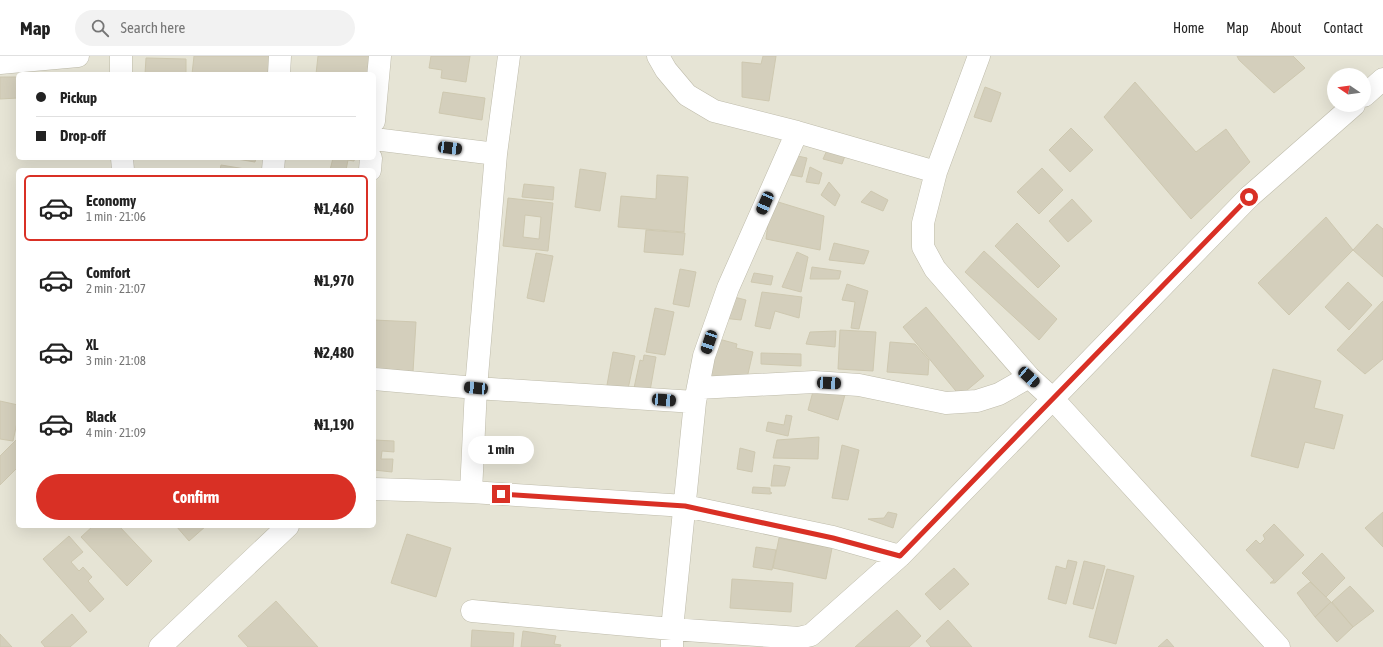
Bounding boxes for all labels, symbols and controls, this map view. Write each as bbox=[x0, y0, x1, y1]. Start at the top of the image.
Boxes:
search box bbox=[75, 10, 355, 46]
text: Map bbox=[20, 17, 51, 39]
icon: search bbox=[89, 17, 111, 39]
text: Search here bbox=[121, 19, 185, 36]
text: Home bbox=[1173, 20, 1204, 36]
text: Map bbox=[1226, 20, 1249, 36]
text: About bbox=[1271, 20, 1302, 36]
text: Contact bbox=[1324, 20, 1363, 36]
north arrow bbox=[1327, 68, 1371, 112]
map controls bbox=[1327, 68, 1371, 112]
text: Pickup bbox=[60, 89, 97, 106]
text: Drop-off bbox=[60, 127, 106, 144]
car bbox=[437, 141, 463, 155]
route start bbox=[1240, 188, 1258, 206]
icon: car bbox=[38, 190, 74, 226]
car bbox=[755, 190, 775, 216]
text: Economy bbox=[86, 192, 136, 209]
text: ₦1,460 bbox=[314, 200, 354, 217]
text: 1 min · 21:06 bbox=[86, 209, 146, 224]
icon: car bbox=[38, 262, 74, 298]
text: Comfort bbox=[86, 264, 130, 281]
text: ₦1,970 bbox=[314, 272, 354, 289]
text: 2 min · 21:07 bbox=[86, 281, 146, 296]
car bbox=[699, 329, 719, 355]
icon: car bbox=[38, 334, 74, 370]
text: XL bbox=[86, 336, 99, 353]
text: ₦2,480 bbox=[314, 344, 354, 361]
text: 3 min · 21:08 bbox=[86, 353, 146, 368]
car bbox=[1016, 365, 1042, 389]
car bbox=[817, 376, 841, 390]
car bbox=[464, 381, 488, 395]
car bbox=[652, 393, 676, 407]
icon: car bbox=[38, 406, 74, 442]
text: Black bbox=[86, 408, 116, 425]
text: ₦1,190 bbox=[314, 416, 354, 433]
text: 4 min · 21:09 bbox=[86, 425, 146, 440]
callout: 1 min bbox=[468, 436, 534, 464]
text: 1 min bbox=[488, 442, 514, 457]
button: Confirm bbox=[36, 474, 356, 520]
route end bbox=[492, 485, 510, 503]

